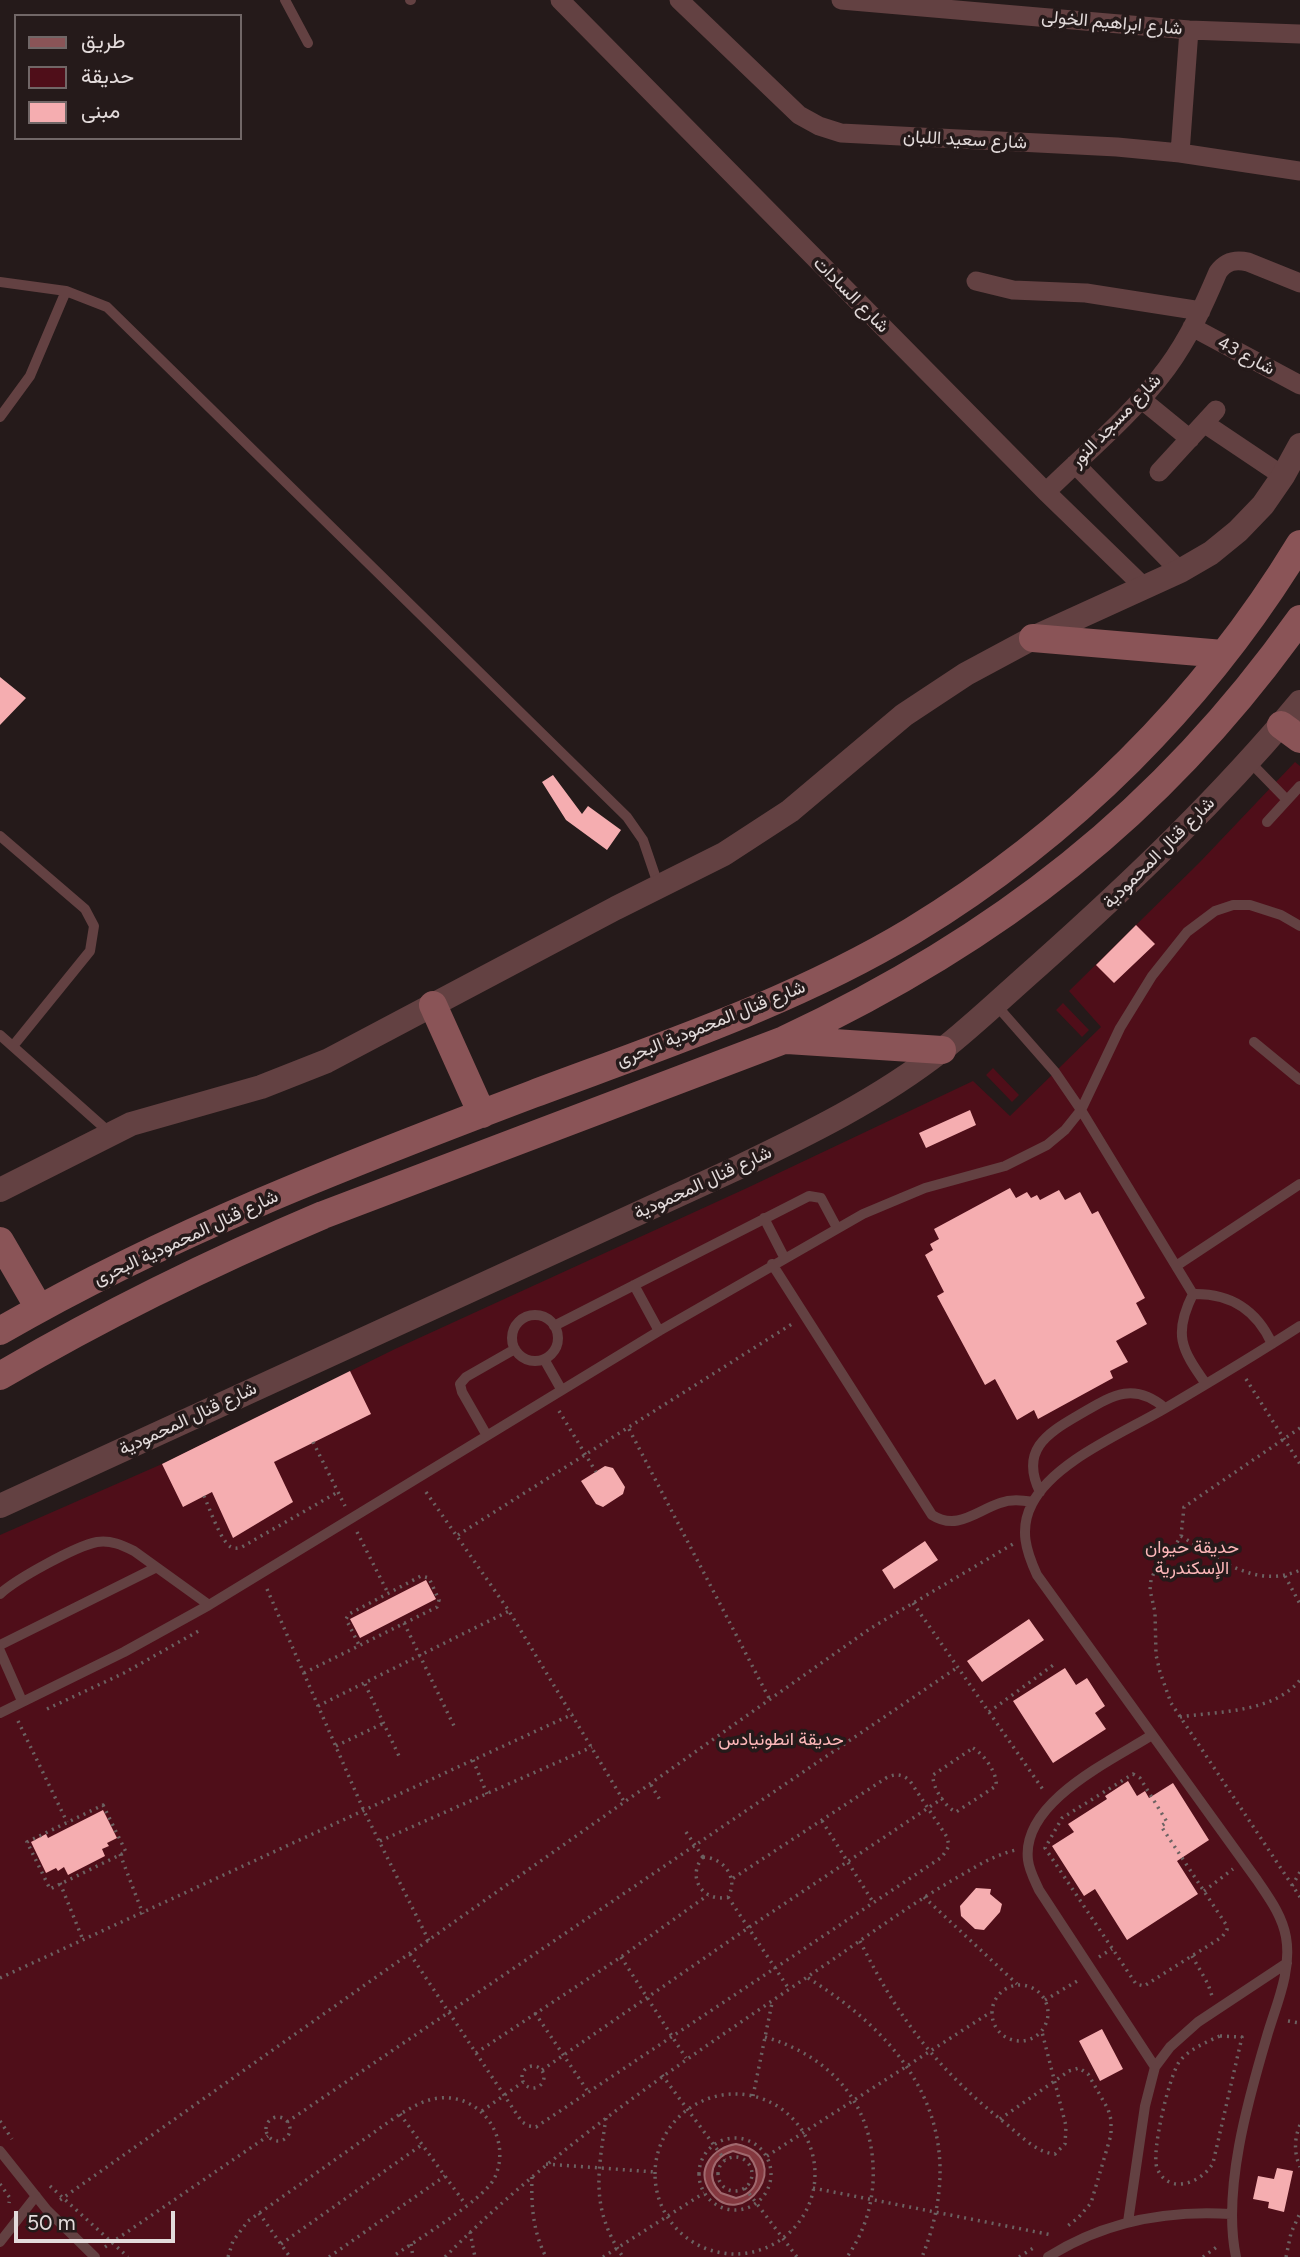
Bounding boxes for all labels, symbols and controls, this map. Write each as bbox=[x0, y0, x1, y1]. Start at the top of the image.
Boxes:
street label: شارع ابراهيم الخولى bbox=[1041, 6, 1183, 40]
legend bbox=[14, 14, 242, 140]
text: طريق bbox=[81, 28, 126, 53]
text: حديقة bbox=[81, 63, 134, 88]
text: مبنى bbox=[81, 98, 120, 123]
street label: شارع سعيد اللبان bbox=[903, 126, 1027, 154]
street label: شارع السادات bbox=[809, 253, 893, 337]
street label: شارع 43 bbox=[1214, 332, 1278, 380]
street label: شارع مسجد النور bbox=[1066, 370, 1166, 472]
street label: شارع قنال المحمودية bbox=[1099, 793, 1219, 913]
street label: شارع قنال المحمودية البحرى bbox=[614, 976, 808, 1072]
street label: شارع قنال المحمودية bbox=[631, 1142, 775, 1224]
street label: شارع قنال المحمودية البحرى bbox=[90, 1186, 282, 1290]
street label: شارع قنال المحمودية bbox=[116, 1378, 260, 1460]
park label: حديقة حيوان الإسكندرية bbox=[1145, 1537, 1239, 1580]
park label: حديقة انطونيادس bbox=[718, 1729, 844, 1751]
scale bar bbox=[18, 2198, 178, 2242]
text: 50 m bbox=[27, 2210, 76, 2235]

